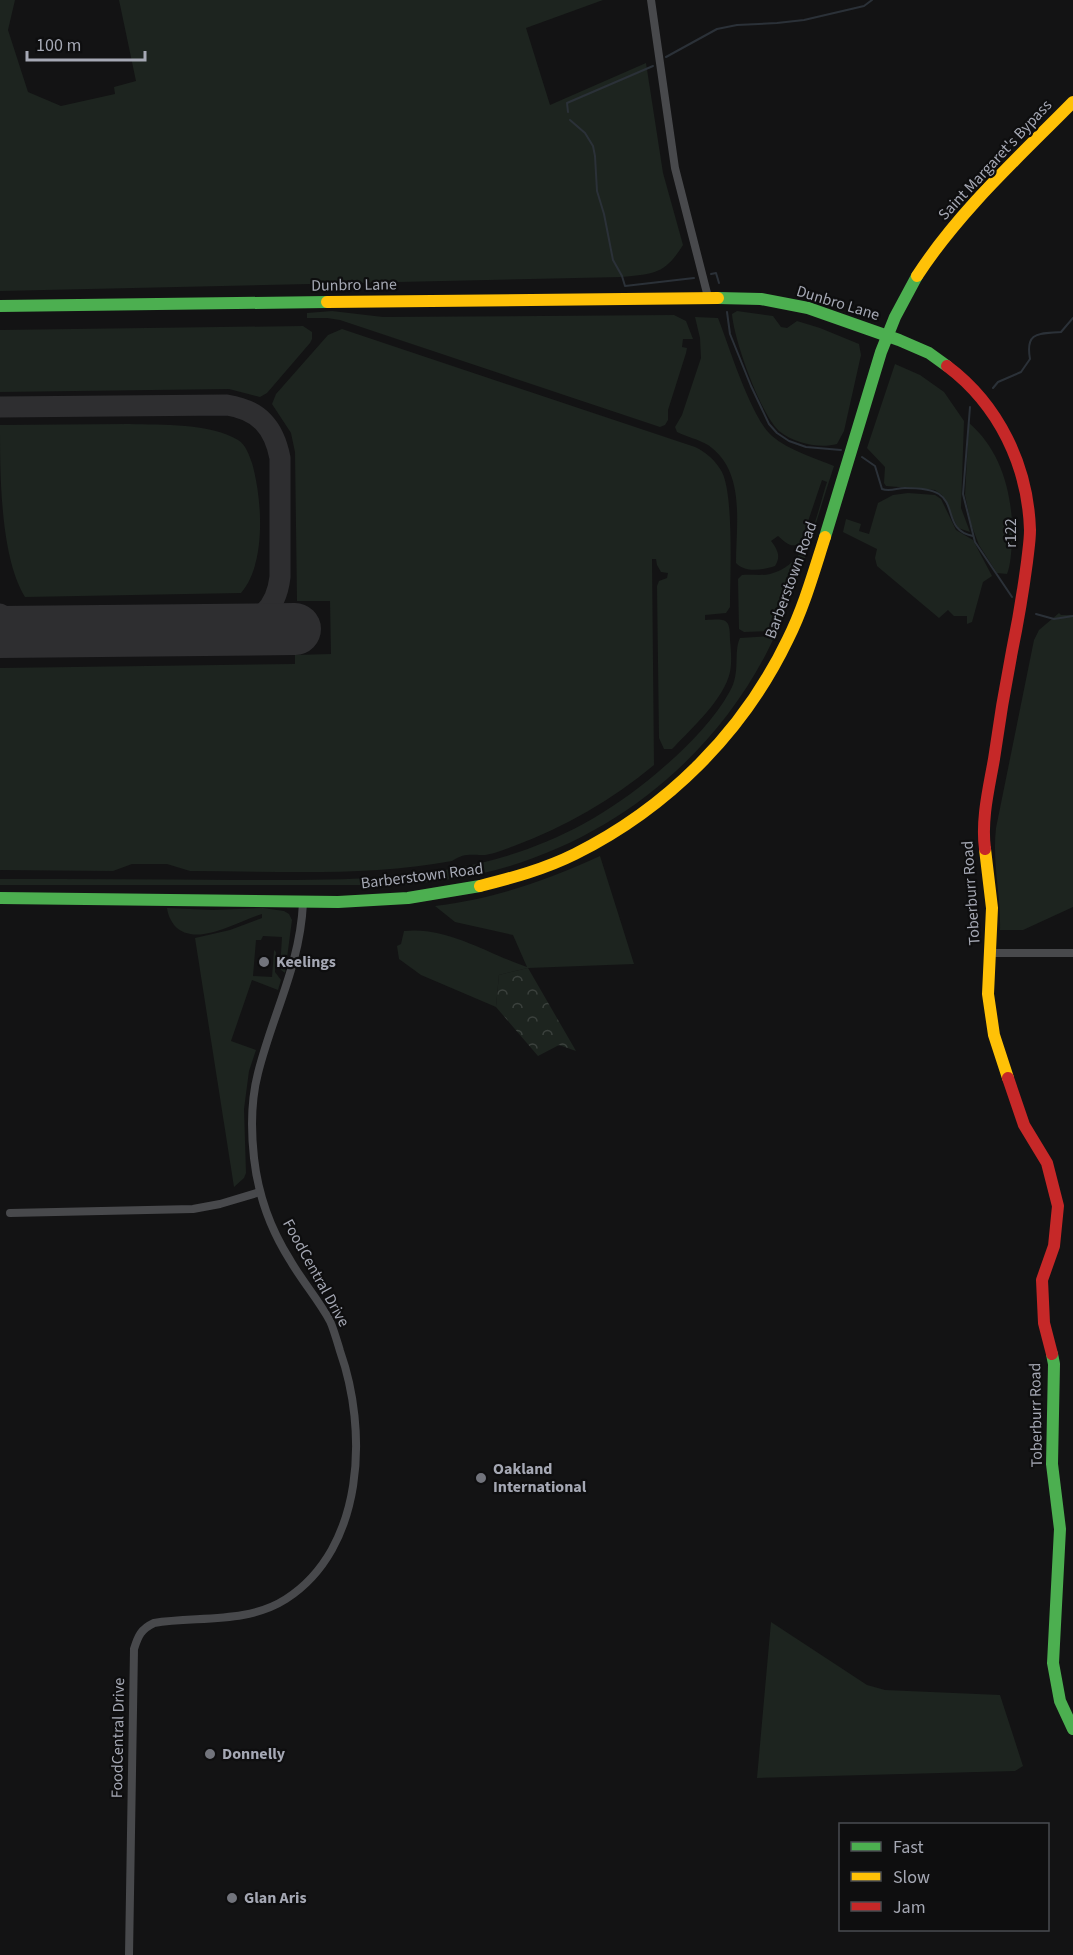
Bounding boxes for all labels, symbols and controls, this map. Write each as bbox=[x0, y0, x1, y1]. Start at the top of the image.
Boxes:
scale bar bbox=[27, 24, 146, 62]
text: 100 m bbox=[36, 33, 81, 58]
street label: Saint Margaret's Bypass bbox=[933, 95, 1057, 225]
street label: Dunbro Lane bbox=[311, 273, 397, 297]
street label: Dunbro Lane bbox=[794, 280, 882, 326]
street label: Barberstown Road bbox=[760, 518, 822, 642]
street label: r122 bbox=[1000, 518, 1022, 548]
street label: Toberburr Road bbox=[956, 840, 986, 946]
street label: Barberstown Road bbox=[359, 858, 485, 894]
place label: Keelings bbox=[276, 951, 336, 973]
marker: Keelings bbox=[257, 955, 271, 969]
street label: FoodCentral Drive bbox=[277, 1215, 355, 1331]
street label: Toberburr Road bbox=[1024, 1362, 1048, 1468]
place label: Oakland International bbox=[493, 1458, 587, 1498]
marker: Oakland International bbox=[474, 1471, 488, 1485]
street label: FoodCentral Drive bbox=[106, 1678, 130, 1798]
place label: Donnelly bbox=[222, 1743, 286, 1765]
marker: Donnelly bbox=[203, 1747, 217, 1761]
legend bbox=[839, 1823, 1049, 1931]
text: Fast bbox=[893, 1835, 924, 1860]
text: Slow bbox=[893, 1865, 930, 1890]
place label: Glan Aris bbox=[244, 1887, 307, 1909]
marker: Glan Aris bbox=[225, 1891, 239, 1905]
text: Jam bbox=[893, 1895, 926, 1920]

